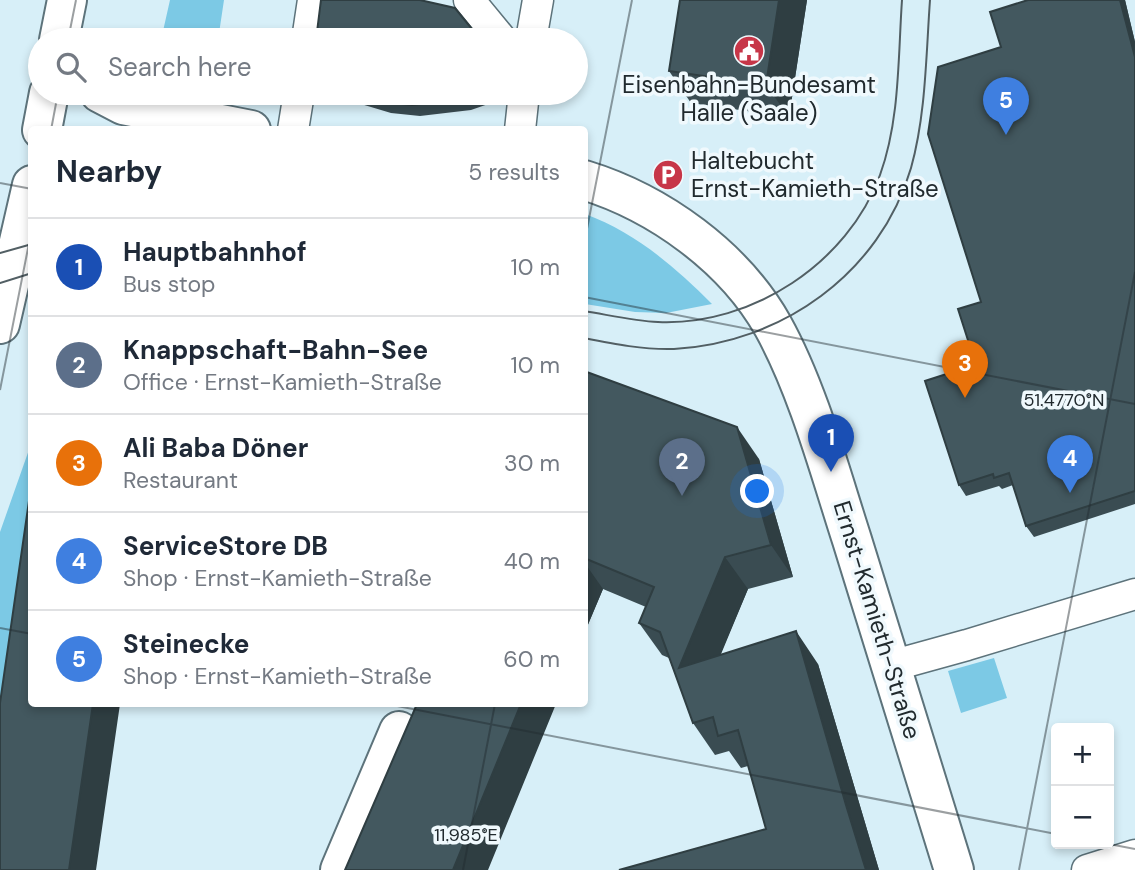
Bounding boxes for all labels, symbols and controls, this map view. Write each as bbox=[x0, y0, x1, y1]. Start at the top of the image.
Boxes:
search box bbox=[28, 28, 588, 105]
public building icon: Eisenbahn-Bundesamt Halle (Saale) bbox=[732, 34, 766, 68]
icon: search bbox=[52, 48, 90, 86]
text: Search here bbox=[108, 50, 251, 84]
place label: Eisenbahn-Bundesamt Halle (Saale) bbox=[622, 69, 876, 128]
pin: 5 bbox=[983, 77, 1029, 135]
place label: Haltebucht Ernst-Kamieth-Straße bbox=[691, 145, 939, 204]
text: Nearby bbox=[56, 152, 162, 191]
text: 5 results bbox=[468, 157, 560, 187]
parking icon: Haltebucht Ernst-Kamieth-Straße bbox=[651, 158, 685, 192]
text: Hauptbahnhof bbox=[123, 235, 307, 269]
text: 1 bbox=[75, 252, 83, 282]
text: 10 m bbox=[510, 252, 560, 282]
text: Bus stop bbox=[123, 269, 215, 299]
text: Knappschaft-Bahn-See bbox=[123, 333, 428, 367]
pin: 3 bbox=[942, 340, 988, 398]
text: 2 bbox=[72, 350, 86, 380]
text: 10 m bbox=[510, 350, 560, 380]
text: Office · Ernst-Kamieth-Straße bbox=[123, 367, 442, 397]
text: 51.4770°N bbox=[1024, 388, 1104, 412]
pin: 1 bbox=[808, 414, 854, 472]
text: Ali Baba Döner bbox=[123, 431, 308, 465]
pin: 4 bbox=[1047, 435, 1093, 493]
pin: 2 bbox=[659, 438, 705, 496]
text: 3 bbox=[72, 448, 86, 478]
text: 30 m bbox=[504, 448, 560, 478]
text: Restaurant bbox=[123, 465, 238, 495]
your location bbox=[740, 474, 774, 508]
street label: Ernst-Kamieth-Straße bbox=[826, 497, 929, 743]
text: ServiceStore DB bbox=[123, 529, 328, 563]
text: 4 bbox=[72, 546, 86, 576]
text: 40 m bbox=[504, 546, 560, 576]
text: Shop · Ernst-Kamieth-Straße bbox=[123, 563, 432, 593]
text: Steinecke bbox=[123, 627, 249, 661]
text: 5 bbox=[72, 644, 86, 674]
text: 60 m bbox=[503, 644, 560, 674]
text: Shop · Ernst-Kamieth-Straße bbox=[123, 661, 432, 691]
map controls bbox=[1051, 723, 1114, 849]
button: + bbox=[1051, 723, 1114, 786]
button: − bbox=[1051, 786, 1114, 849]
text: 11.985°E bbox=[434, 823, 498, 847]

